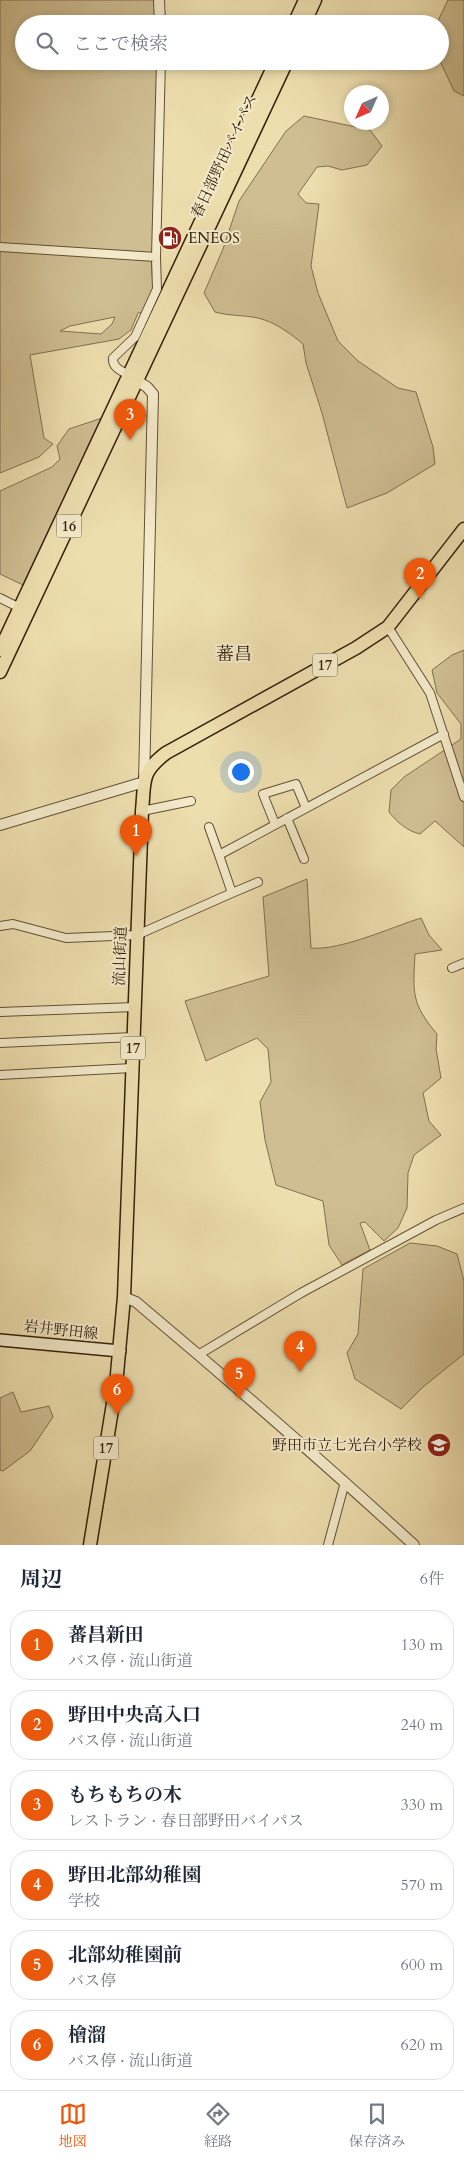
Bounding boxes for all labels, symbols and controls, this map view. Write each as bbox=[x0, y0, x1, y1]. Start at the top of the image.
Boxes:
search box bbox=[15, 15, 449, 70]
icon: search bbox=[33, 29, 61, 57]
text: ここで検索 bbox=[73, 31, 168, 57]
north arrow bbox=[344, 85, 389, 130]
street label: 春日部野田バイパス bbox=[186, 91, 262, 221]
fuel station icon: ENEOS bbox=[157, 225, 183, 251]
place label: ENEOS bbox=[188, 228, 240, 248]
pin: 3 bbox=[114, 399, 146, 440]
road number: 16 bbox=[56, 514, 82, 538]
pin: 2 bbox=[404, 558, 436, 599]
district label: 蕃昌 bbox=[216, 642, 252, 667]
road number: 17 bbox=[312, 654, 338, 676]
your location bbox=[228, 759, 254, 785]
pin: 1 bbox=[120, 815, 152, 856]
street label: 流山街道 bbox=[109, 926, 131, 986]
road number: 17 bbox=[120, 1036, 146, 1060]
street label: 岩井野田線 bbox=[23, 1316, 99, 1344]
pin: 4 bbox=[284, 1331, 316, 1372]
pin: 5 bbox=[223, 1358, 255, 1399]
pin: 6 bbox=[101, 1374, 133, 1415]
school or university icon: 野田市立七光台小学校 bbox=[426, 1432, 452, 1458]
place label: 野田市立七光台小学校 bbox=[272, 1435, 422, 1455]
road number: 17 bbox=[94, 1436, 118, 1460]
text: 周辺 bbox=[20, 1565, 62, 1594]
text: 6件 bbox=[420, 1568, 444, 1590]
text: 蕃昌新田 bbox=[68, 1622, 144, 1648]
text: 1 bbox=[33, 1634, 41, 1656]
text: 130 m bbox=[401, 1634, 443, 1656]
text: バス停 · 流山街道 bbox=[68, 1650, 193, 1672]
text: 野田中央高入口 bbox=[68, 1702, 201, 1728]
text: 2 bbox=[33, 1714, 41, 1736]
text: 240 m bbox=[401, 1714, 443, 1736]
text: バス停 · 流山街道 bbox=[68, 1730, 193, 1752]
text: もちもちの木 bbox=[68, 1782, 182, 1808]
text: 3 bbox=[33, 1794, 41, 1816]
text: 330 m bbox=[401, 1794, 443, 1816]
text: レストラン · 春日部野田バイパス bbox=[68, 1810, 304, 1832]
text: 野田北部幼稚園 bbox=[68, 1862, 201, 1888]
text: 4 bbox=[33, 1874, 41, 1896]
text: 570 m bbox=[401, 1874, 443, 1896]
text: 学校 bbox=[68, 1890, 100, 1912]
text: 北部幼稚園前 bbox=[68, 1942, 182, 1968]
text: 5 bbox=[33, 1954, 41, 1976]
text: 600 m bbox=[401, 1954, 443, 1976]
text: バス停 bbox=[68, 1970, 116, 1992]
text: 檜溜 bbox=[68, 2022, 106, 2048]
text: 6 bbox=[33, 2034, 41, 2056]
text: 620 m bbox=[401, 2034, 443, 2056]
text: バス停 · 流山街道 bbox=[68, 2050, 193, 2072]
tab: 地図 bbox=[59, 2100, 87, 2151]
tab: 経路 bbox=[204, 2100, 232, 2151]
tab: 保存済み bbox=[349, 2100, 405, 2151]

